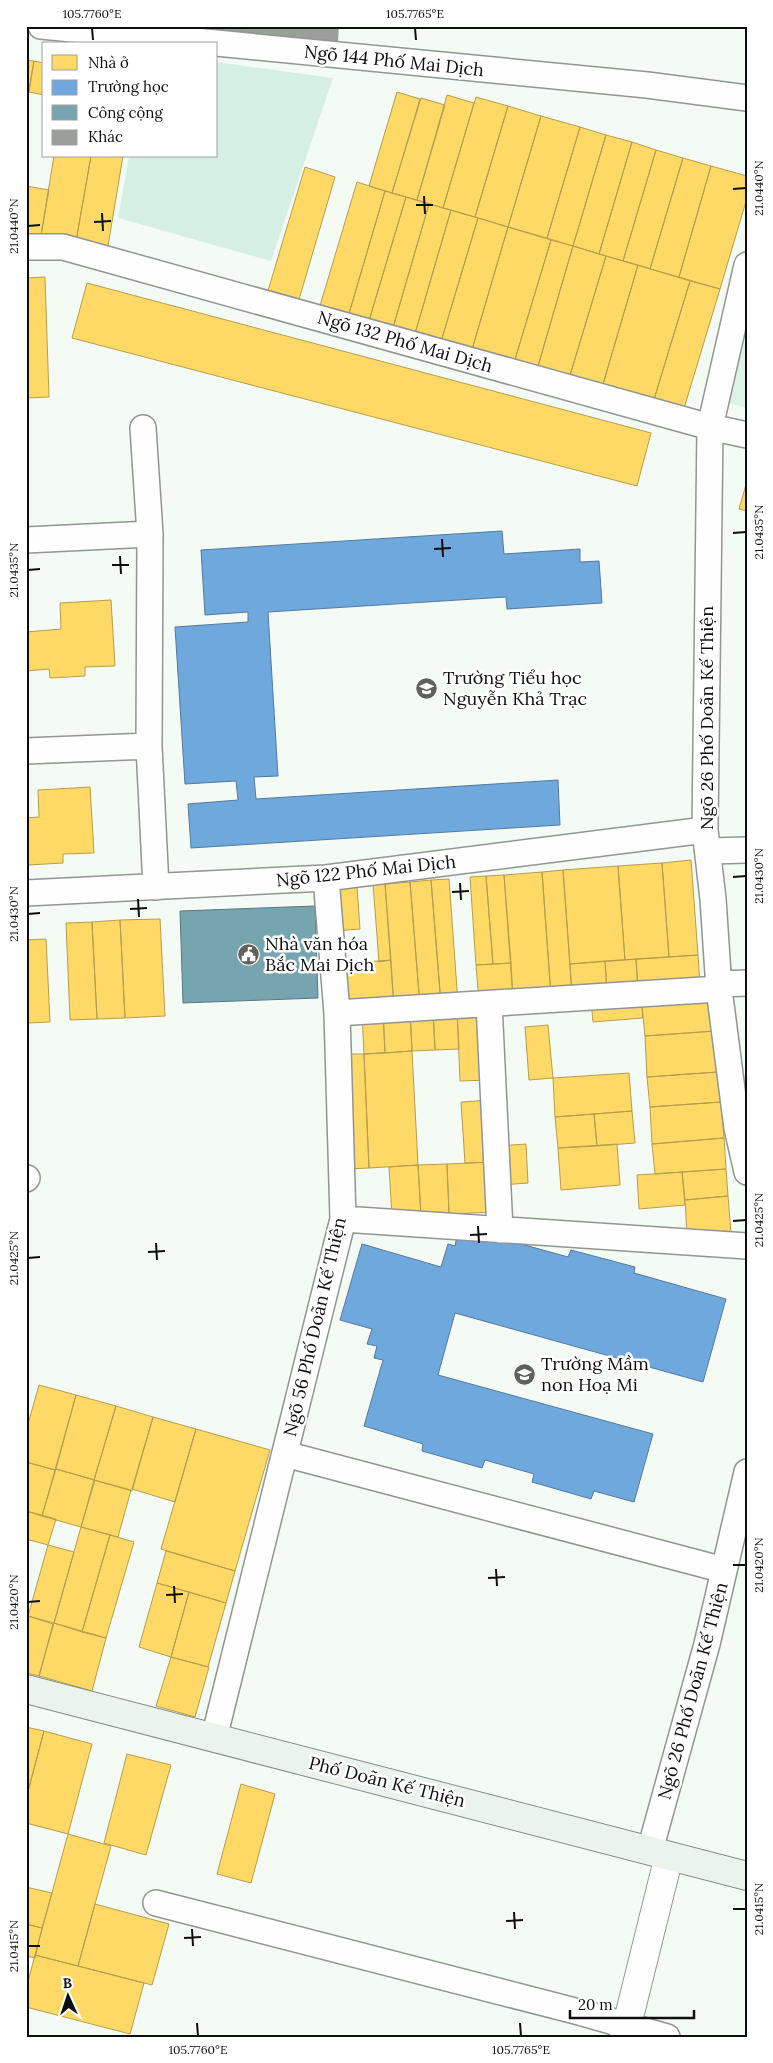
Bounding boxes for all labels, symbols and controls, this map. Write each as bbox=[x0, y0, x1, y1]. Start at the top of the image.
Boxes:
text: 105.7760°E bbox=[63, 6, 121, 21]
text: 105.7765°E bbox=[386, 6, 444, 21]
street label: Ngõ 144 Phố Mai Dịch bbox=[303, 40, 485, 81]
legend bbox=[42, 42, 218, 158]
text: Nhà ở bbox=[88, 53, 129, 72]
text: Trường học bbox=[88, 77, 169, 96]
text: Công cộng bbox=[88, 103, 163, 122]
text: Khác bbox=[88, 127, 123, 146]
text: 21.0440°N bbox=[751, 160, 766, 216]
text: 21.0440°N bbox=[6, 198, 21, 254]
street label: Ngõ 132 Phố Mai Dịch bbox=[315, 306, 496, 378]
text: 21.0435°N bbox=[751, 505, 766, 559]
text: 21.0435°N bbox=[6, 543, 21, 597]
street label: Ngõ 26 Phố Doãn Kế Thiện bbox=[695, 606, 718, 830]
place label: Trường Tiểu học Nguyễn Khả Trạc bbox=[443, 666, 587, 710]
school or university icon: Trường Tiểu học Nguyễn Khả Trạc bbox=[415, 676, 439, 700]
text: 21.0430°N bbox=[751, 848, 766, 904]
street label: Ngõ 122 Phố Mai Dịch bbox=[275, 850, 457, 891]
text: 21.0430°N bbox=[6, 886, 21, 942]
place label: Nhà văn hóa Bắc Mai Dịch bbox=[265, 932, 374, 976]
public building icon: Nhà văn hóa Bắc Mai Dịch bbox=[237, 942, 261, 966]
text: 21.0425°N bbox=[751, 1193, 766, 1247]
street label: Ngõ 56 Phố Doãn Kế Thiện bbox=[278, 1215, 351, 1439]
text: 21.0425°N bbox=[6, 1231, 21, 1285]
place label: Trường Mầm non Hoạ Mi bbox=[541, 1352, 649, 1396]
school or university icon: Trường Mầm non Hoạ Mi bbox=[513, 1362, 537, 1386]
text: 21.0420°N bbox=[751, 1537, 766, 1593]
text: 21.0420°N bbox=[6, 1574, 21, 1630]
street label: Ngõ 26 Phố Doãn Kế Thiện bbox=[652, 1580, 733, 1802]
street label: Phố Doãn Kế Thiện bbox=[306, 1751, 468, 1812]
text: 21.0415°N bbox=[751, 1883, 766, 1935]
text: 21.0415°N bbox=[6, 1920, 21, 1972]
north arrow bbox=[42, 1970, 92, 2020]
text: B bbox=[62, 1974, 72, 1992]
scale bar bbox=[570, 1988, 694, 2020]
text: 20 m bbox=[578, 1995, 613, 2014]
text: 105.7760°E bbox=[169, 2042, 227, 2057]
text: 105.7765°E bbox=[492, 2042, 550, 2057]

